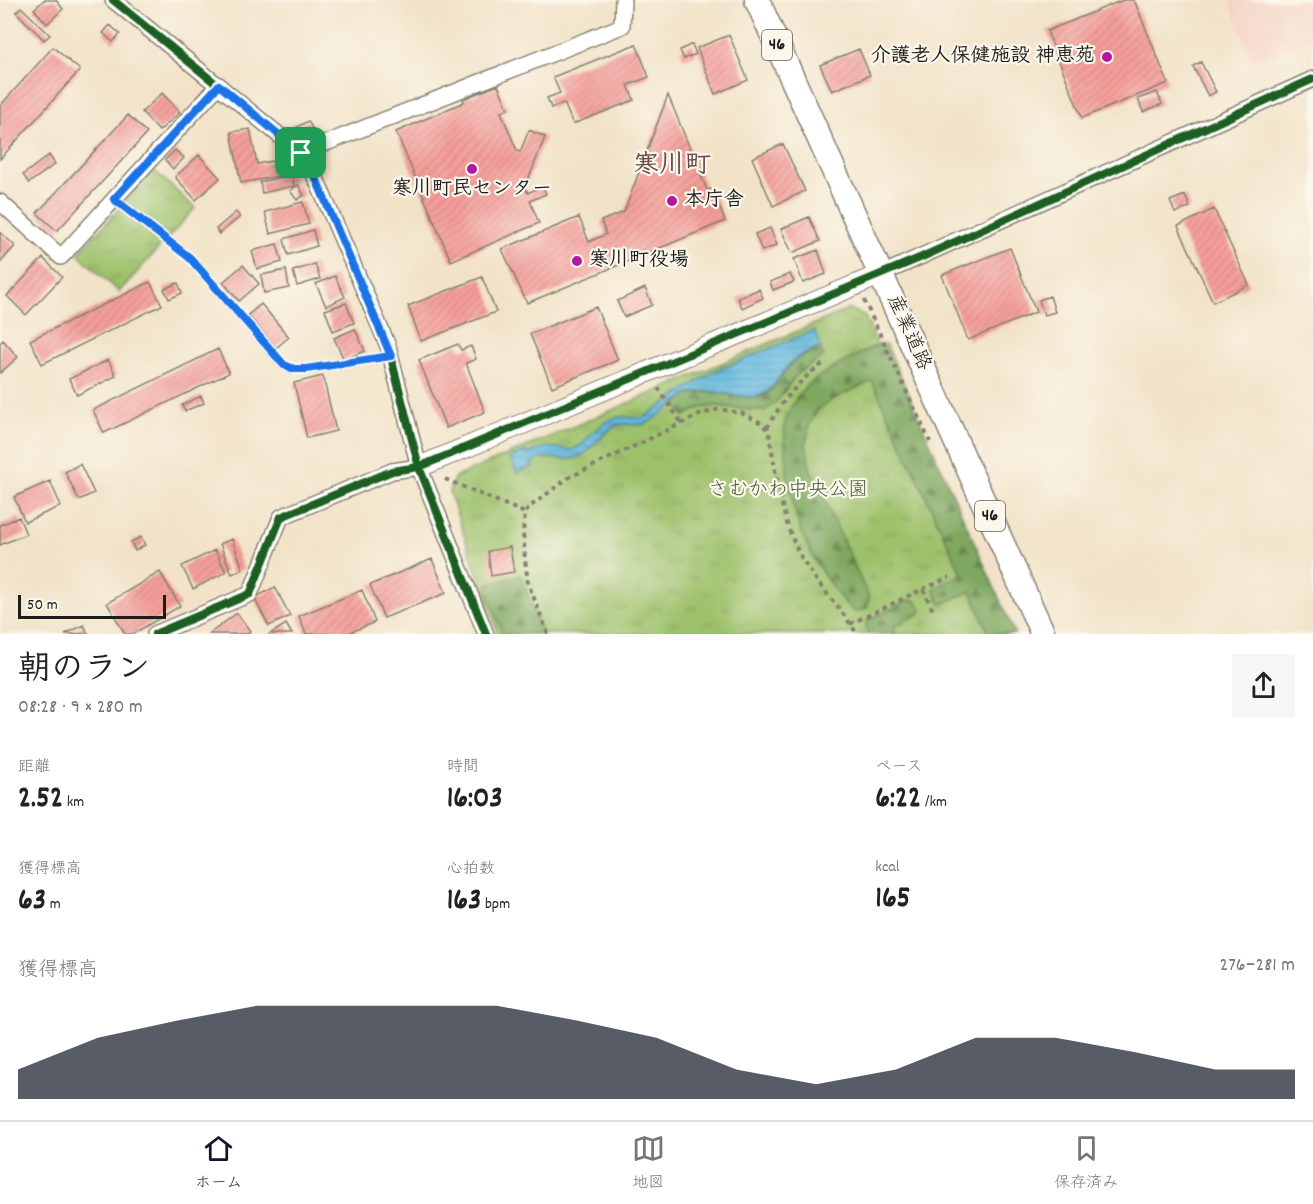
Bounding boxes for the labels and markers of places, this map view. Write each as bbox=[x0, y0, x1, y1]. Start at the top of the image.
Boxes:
place label: 介護老人保健施設 神恵苑 bbox=[870, 43, 1095, 71]
marker: 介護老人保健施設 神恵苑 bbox=[1100, 50, 1114, 64]
pin bbox=[275, 127, 326, 178]
marker: 寒川町民センター bbox=[465, 162, 479, 176]
place label: 寒川町民センター bbox=[392, 176, 552, 204]
place label: 本庁舎 bbox=[684, 187, 744, 215]
marker: 本庁舎 bbox=[665, 194, 679, 208]
place label: 寒川町役場 bbox=[589, 247, 689, 275]
marker: 寒川町役場 bbox=[570, 254, 584, 268]

